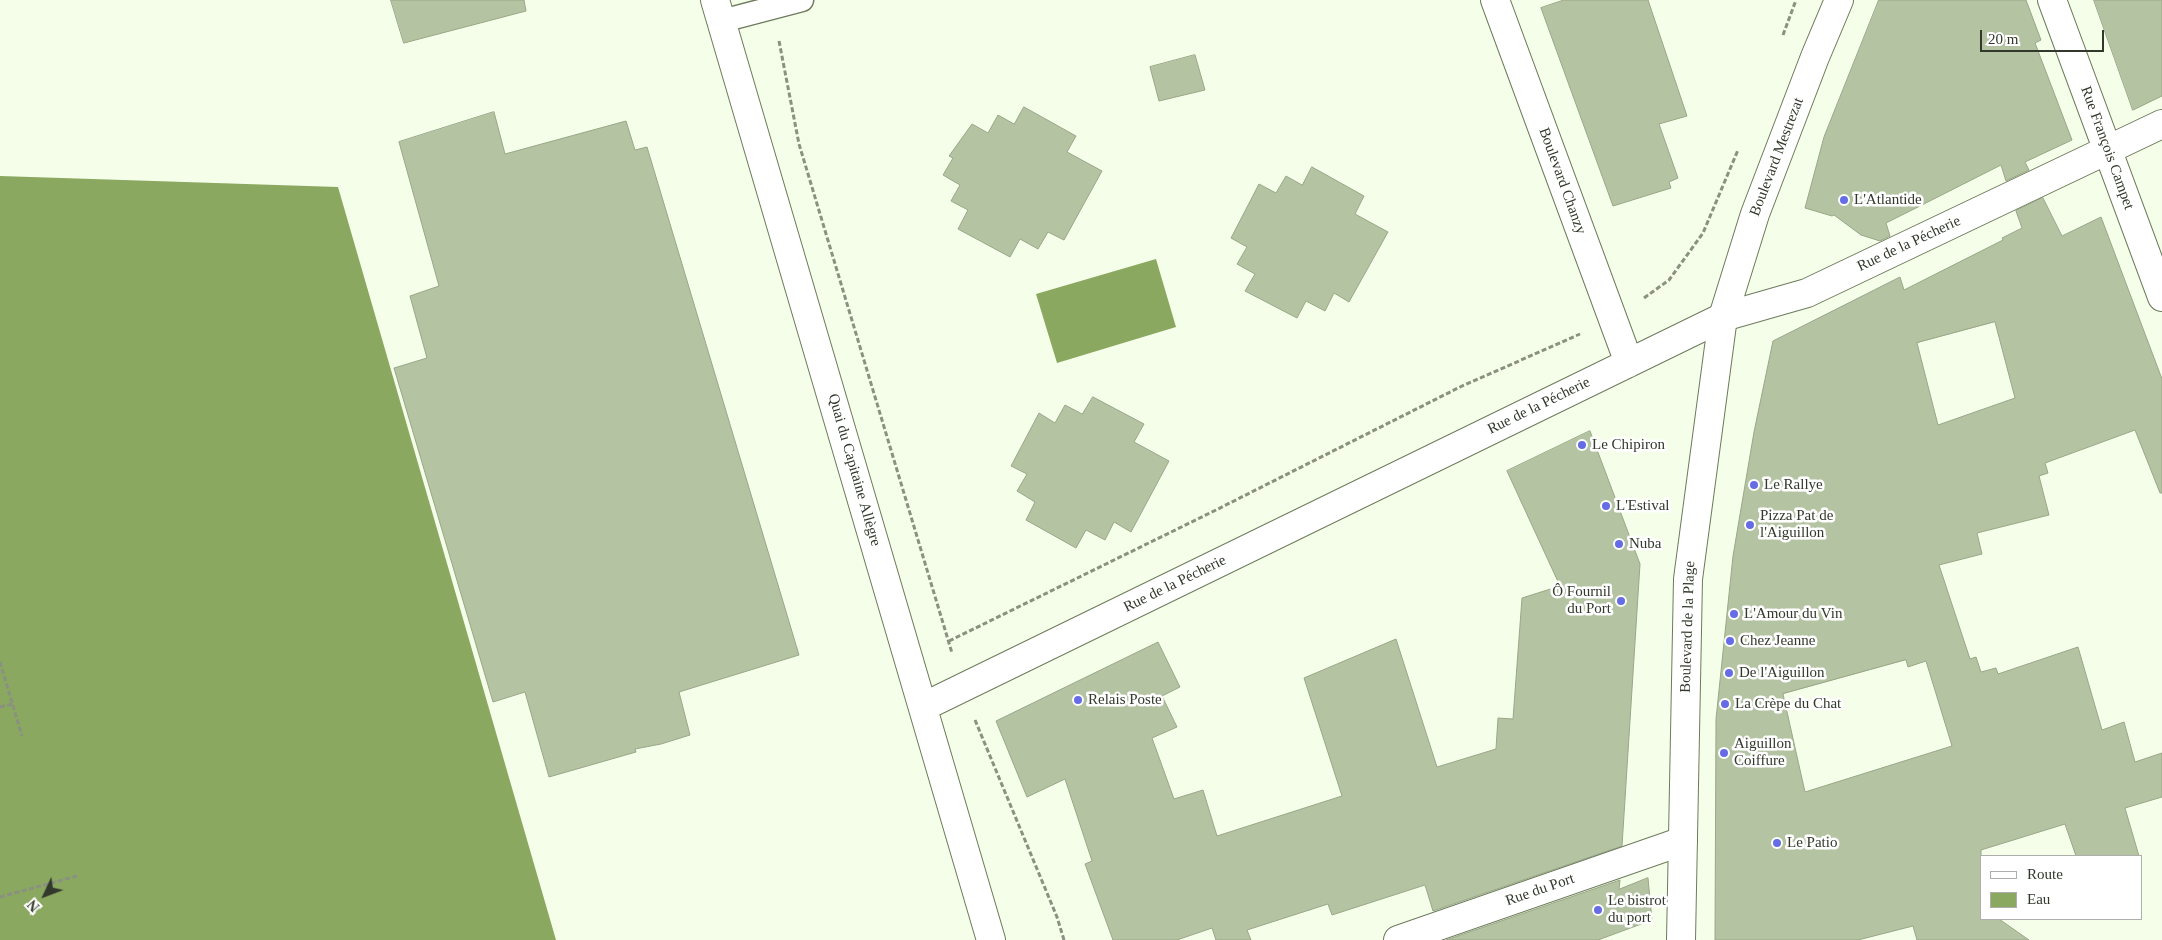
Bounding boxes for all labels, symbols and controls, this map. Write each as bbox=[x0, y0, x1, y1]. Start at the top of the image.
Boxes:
scale bar bbox=[1982, 20, 2106, 52]
text: 20 m bbox=[1988, 31, 2018, 47]
street label: Rue François Campet bbox=[2076, 84, 2138, 212]
street label: Boulevard Mestrezat bbox=[1746, 95, 1808, 219]
street label: Boulevard Chanzy bbox=[1534, 125, 1590, 237]
place label: L'Atlantide bbox=[1854, 191, 1922, 209]
marker: L'Atlantide bbox=[1838, 194, 1850, 206]
street label: Rue de la Pécherie bbox=[1854, 212, 1964, 276]
street label: Rue de la Pécherie bbox=[1485, 373, 1593, 439]
street label: Quai du Capitaine Allègre bbox=[824, 392, 884, 548]
place label: Le Chipiron bbox=[1592, 436, 1665, 454]
marker: Le Chipiron bbox=[1576, 439, 1588, 451]
place label: Le Rallye bbox=[1764, 476, 1823, 494]
marker: Le Rallye bbox=[1748, 479, 1760, 491]
place label: L'Estival bbox=[1616, 497, 1670, 515]
marker: L'Estival bbox=[1600, 500, 1612, 512]
place label: Pizza Pat de l'Aiguillon bbox=[1760, 507, 1833, 542]
marker: Pizza Pat de l'Aiguillon bbox=[1744, 519, 1756, 531]
place label: Nuba bbox=[1629, 535, 1661, 553]
marker: Nuba bbox=[1613, 538, 1625, 550]
street label: Rue de la Pécherie bbox=[1121, 551, 1229, 617]
street label: Boulevard de la Plage bbox=[1677, 561, 1699, 693]
place label: Ô Fournil du Port bbox=[1552, 583, 1611, 618]
marker: Ô Fournil du Port bbox=[1615, 595, 1627, 607]
place label: L'Amour du Vin bbox=[1744, 605, 1842, 623]
marker: L'Amour du Vin bbox=[1728, 608, 1740, 620]
place label: Chez Jeanne bbox=[1740, 632, 1815, 650]
marker: Chez Jeanne bbox=[1724, 635, 1736, 647]
place label: De l'Aiguillon bbox=[1739, 664, 1825, 682]
marker: De l'Aiguillon bbox=[1723, 667, 1735, 679]
place label: Relais Poste bbox=[1088, 691, 1162, 709]
marker: Relais Poste bbox=[1072, 694, 1084, 706]
place label: La Crèpe du Chat bbox=[1735, 695, 1841, 713]
marker: La Crèpe du Chat bbox=[1719, 698, 1731, 710]
place label: Aiguillon Coiffure bbox=[1734, 735, 1792, 770]
marker: Aiguillon Coiffure bbox=[1718, 747, 1730, 759]
place label: Le Patio bbox=[1787, 834, 1837, 852]
marker: Le Patio bbox=[1771, 837, 1783, 849]
legend bbox=[1980, 855, 2142, 920]
text: Route bbox=[2027, 866, 2063, 882]
north arrow bbox=[20, 870, 70, 920]
street label: Rue du Port bbox=[1503, 870, 1577, 910]
text: Eau bbox=[2027, 891, 2050, 907]
place label: Le bistrot du port bbox=[1608, 892, 1666, 927]
text: N bbox=[25, 897, 43, 914]
marker: Le bistrot du port bbox=[1592, 904, 1604, 916]

